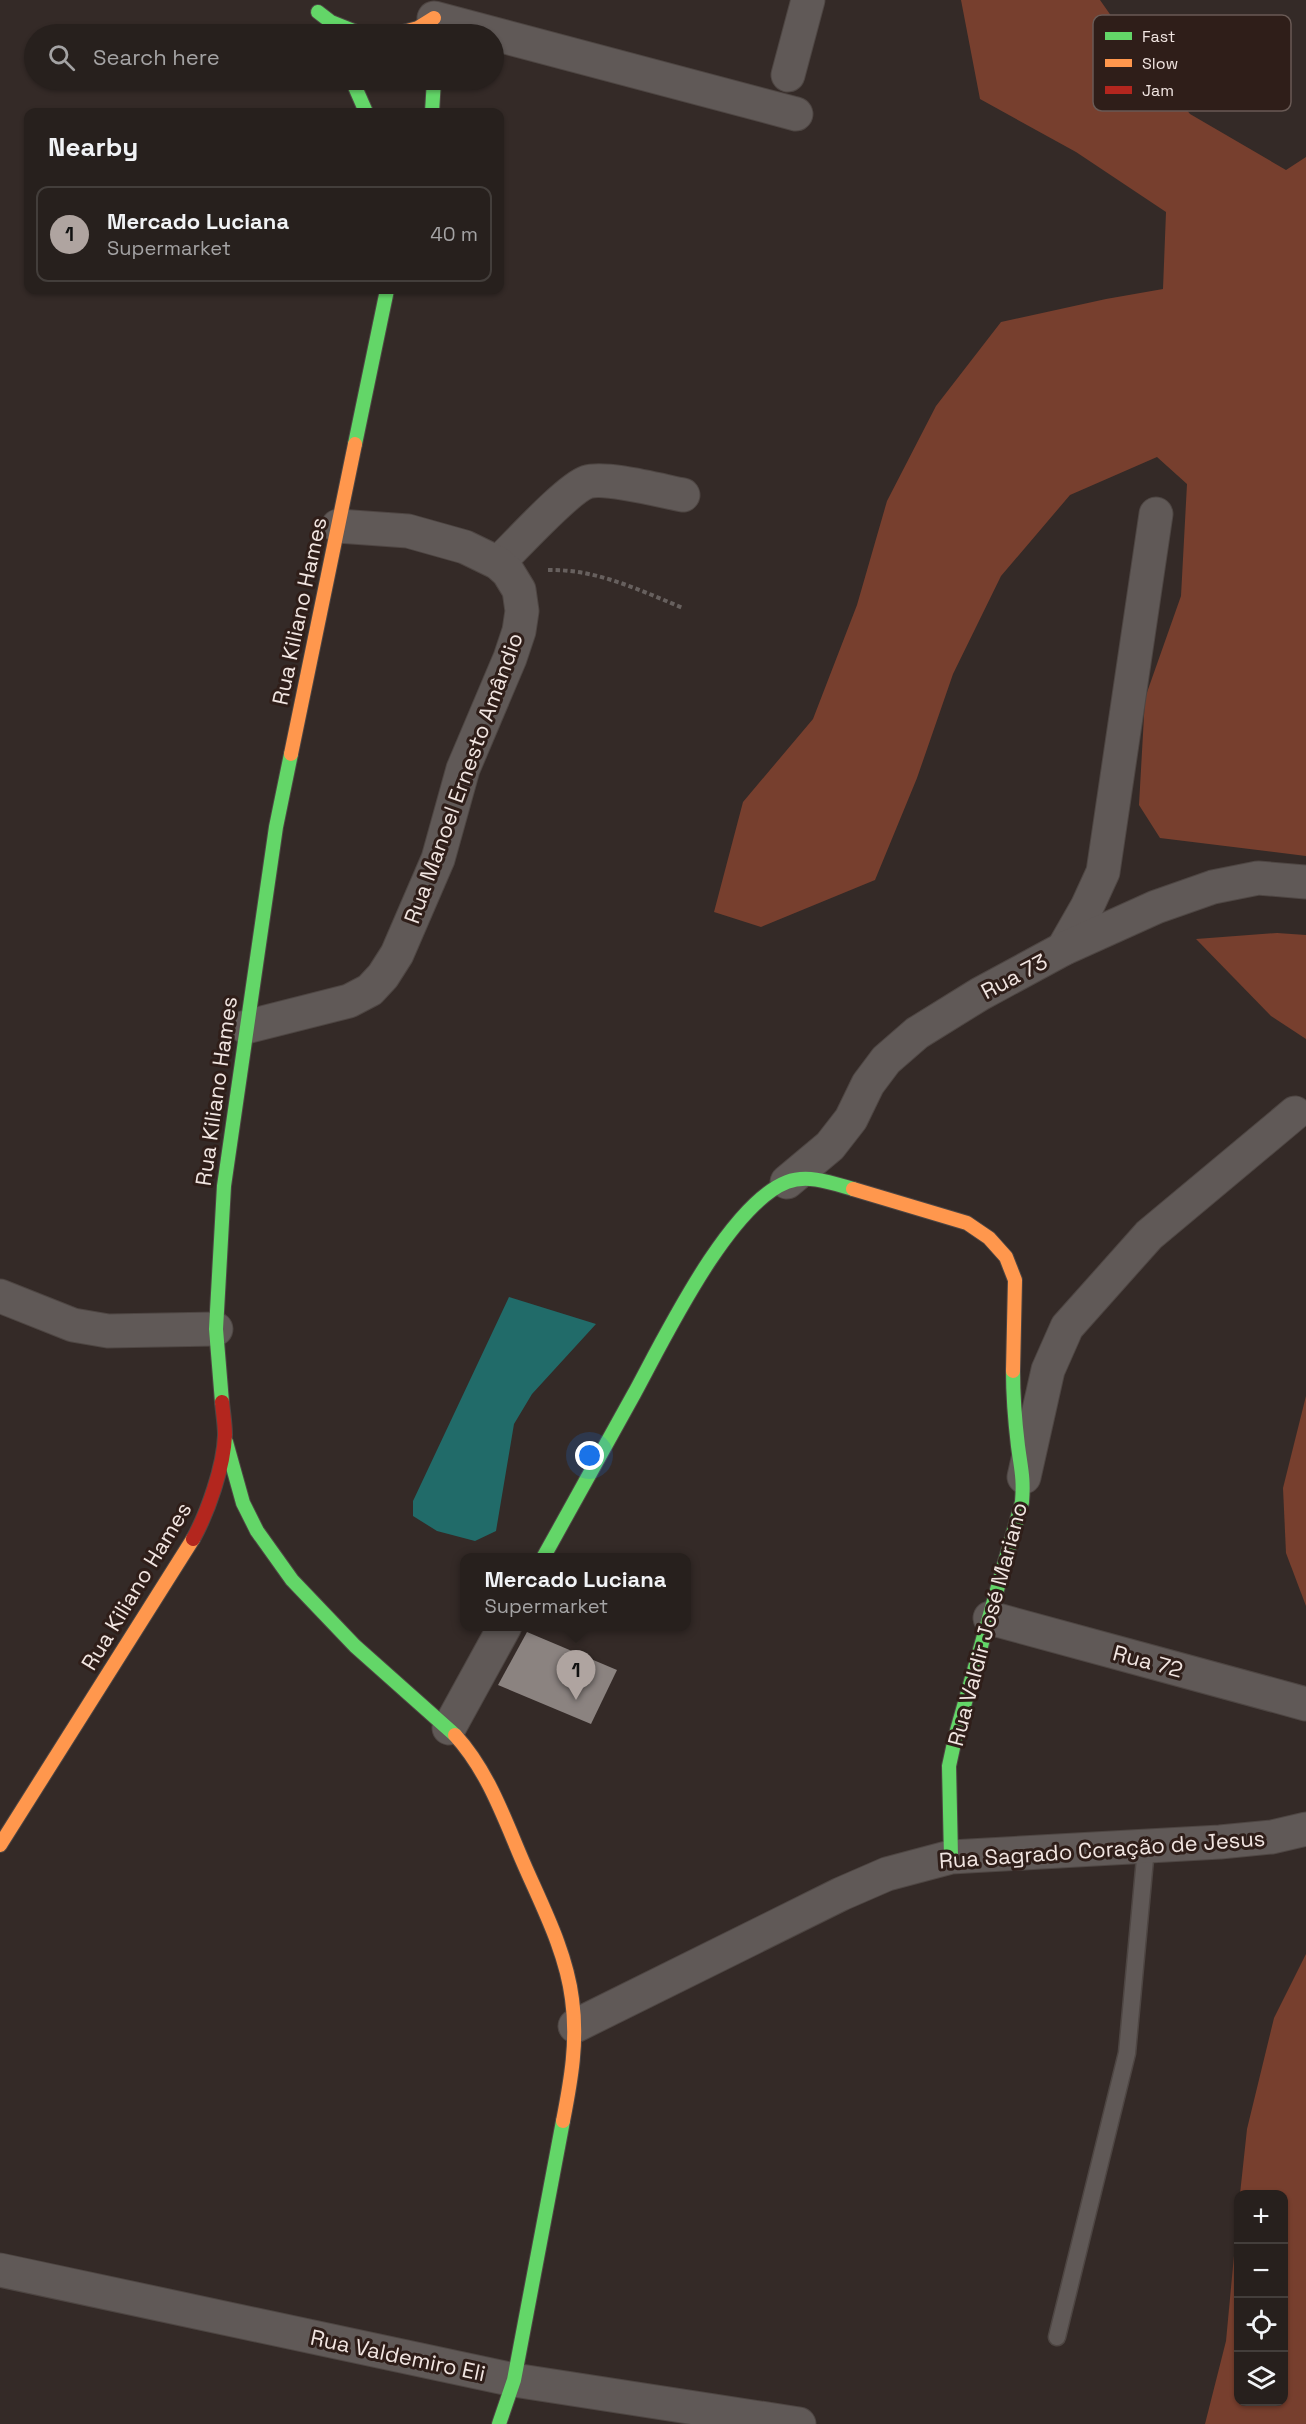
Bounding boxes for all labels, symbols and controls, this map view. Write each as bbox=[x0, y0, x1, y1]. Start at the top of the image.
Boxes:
legend bbox=[1093, 15, 1291, 111]
search box bbox=[24, 24, 504, 90]
text: Fast bbox=[1142, 26, 1175, 47]
icon: search bbox=[45, 41, 78, 74]
text: Search here bbox=[93, 43, 220, 71]
text: Slow bbox=[1142, 53, 1178, 74]
text: Jam bbox=[1142, 80, 1174, 101]
text: Nearby bbox=[48, 130, 138, 164]
text: Mercado Luciana bbox=[107, 207, 289, 235]
text: 1 bbox=[65, 221, 74, 247]
text: 40 m bbox=[430, 221, 478, 247]
text: Supermarket bbox=[107, 235, 231, 261]
street label: Rua Kiliano Hames bbox=[265, 515, 333, 707]
street label: Rua Manoel Ernesto Amândio bbox=[397, 629, 529, 927]
street label: Rua 73 bbox=[976, 947, 1052, 1005]
street label: Rua Kiliano Hames bbox=[189, 994, 243, 1188]
your location bbox=[575, 1441, 604, 1470]
street label: Rua Kiliano Hames bbox=[75, 1497, 197, 1675]
street label: Rua Valdir José Mariano bbox=[941, 1499, 1033, 1749]
popup bbox=[460, 1553, 691, 1631]
text: Mercado Luciana bbox=[484, 1565, 667, 1593]
text: Supermarket bbox=[484, 1593, 608, 1619]
street label: Rua 72 bbox=[1110, 1638, 1186, 1684]
pin: 1 bbox=[556, 1650, 596, 1700]
street label: Rua Sagrado Coração de Jesus bbox=[938, 1824, 1266, 1874]
map controls bbox=[1234, 2190, 1288, 2406]
button: + bbox=[1234, 2190, 1288, 2244]
button: − bbox=[1234, 2244, 1288, 2298]
button: locate bbox=[1234, 2298, 1288, 2352]
street label: Rua Valdemiro Eli bbox=[308, 2323, 488, 2387]
button: layers bbox=[1234, 2352, 1288, 2406]

